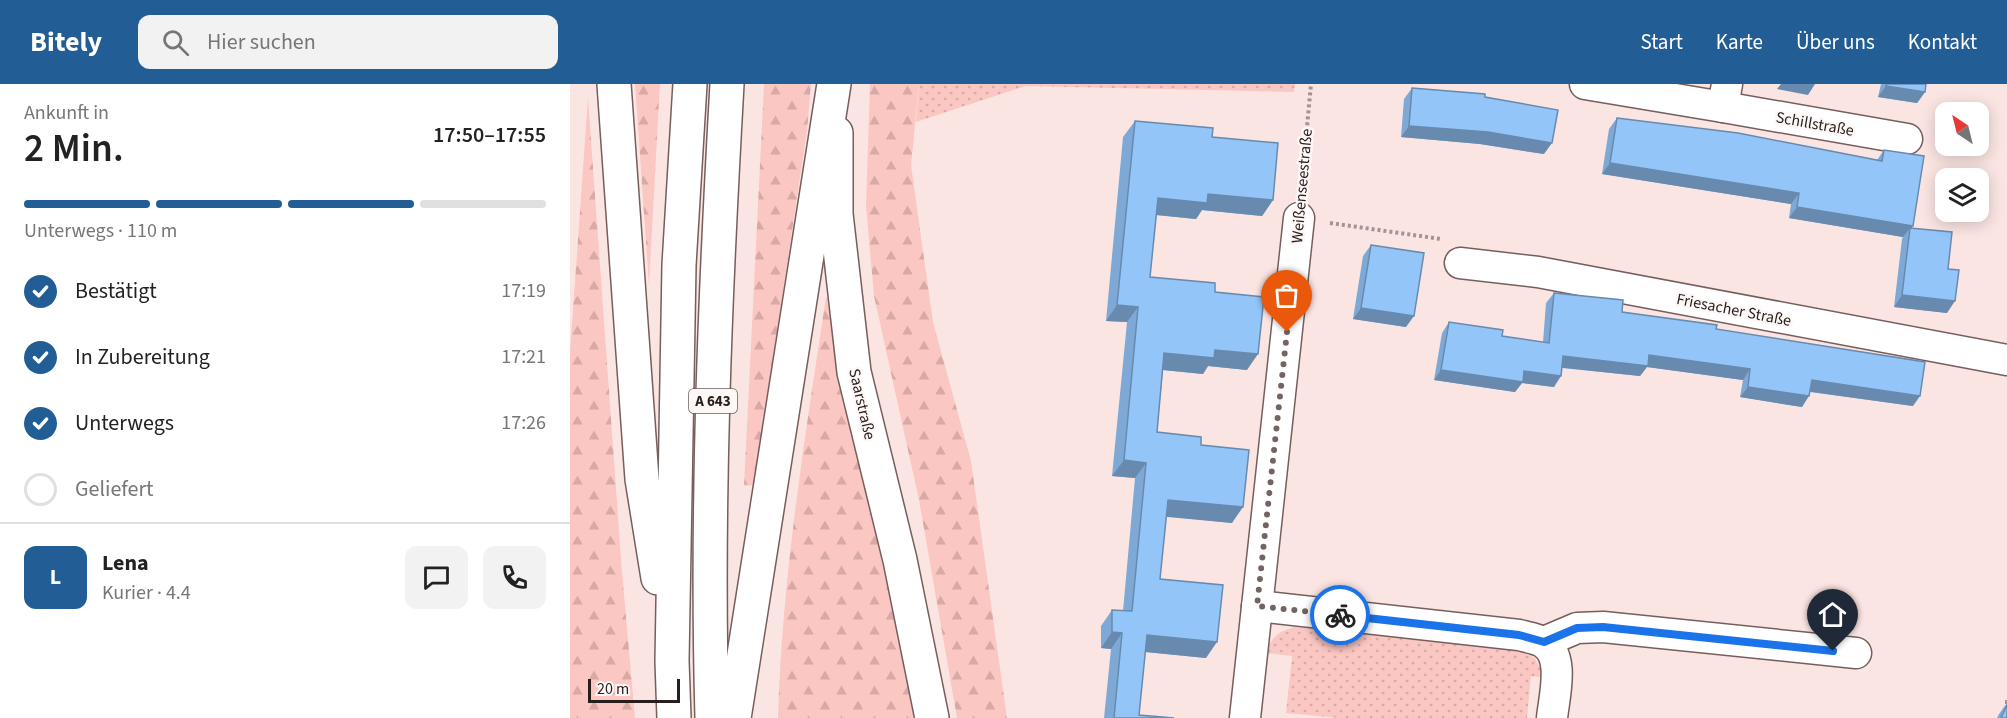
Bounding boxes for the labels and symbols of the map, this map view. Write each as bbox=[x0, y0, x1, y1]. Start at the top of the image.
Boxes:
north arrow bbox=[1935, 102, 1989, 156]
street label: Schillstraße bbox=[1774, 106, 1856, 142]
street label: Weißenseestraße bbox=[1286, 128, 1318, 244]
pin bbox=[1261, 270, 1312, 332]
street label: Friesacher Straße bbox=[1675, 288, 1793, 332]
street label: Saarstraße bbox=[843, 366, 881, 442]
road number: A 643 bbox=[689, 389, 737, 413]
courier bbox=[1310, 585, 1370, 645]
pin bbox=[1807, 589, 1858, 651]
scale bar bbox=[588, 676, 680, 704]

